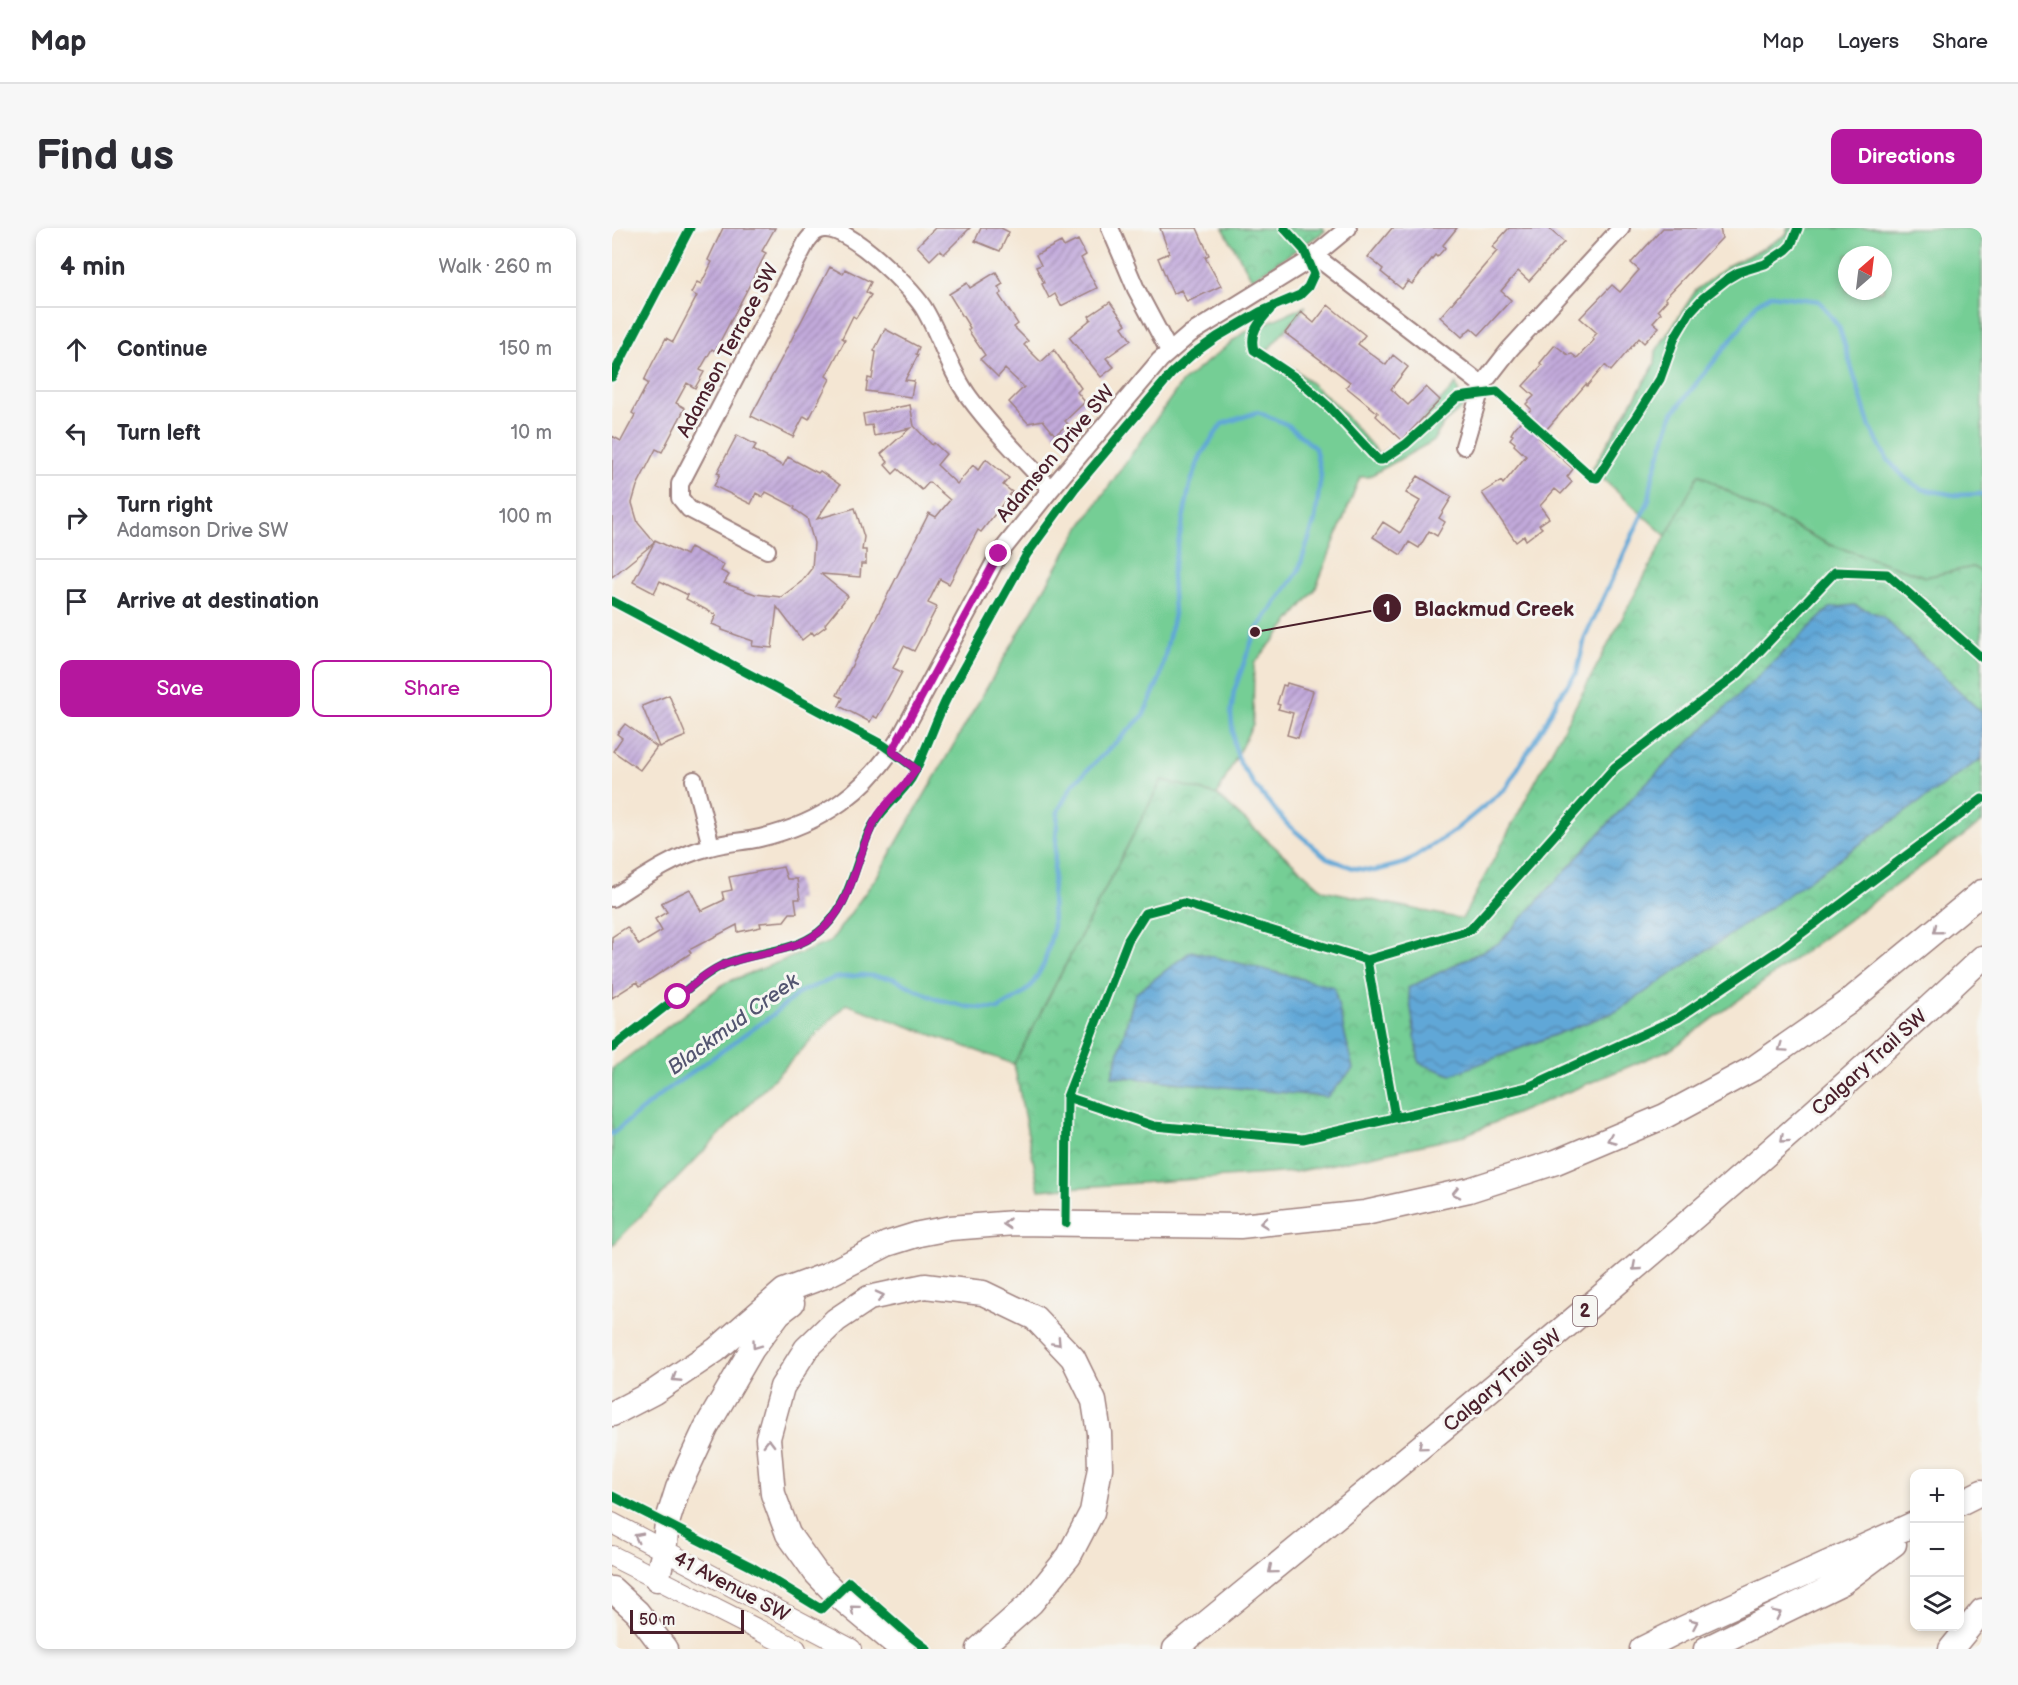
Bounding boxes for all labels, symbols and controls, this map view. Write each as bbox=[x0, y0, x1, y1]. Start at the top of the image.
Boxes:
text: Map bbox=[30, 25, 86, 58]
text: Map bbox=[1762, 29, 1804, 54]
text: Layers bbox=[1837, 29, 1899, 54]
text: Share bbox=[1932, 29, 1988, 54]
button: Directions bbox=[1831, 129, 1982, 184]
text: Find us bbox=[36, 131, 174, 182]
north arrow bbox=[1838, 246, 1892, 300]
text: 4 min bbox=[60, 252, 125, 283]
text: Walk · 260 m bbox=[439, 255, 552, 279]
street label: Adamson Terrace SW bbox=[672, 259, 784, 442]
icon: ahead bbox=[60, 333, 93, 366]
text: Continue bbox=[117, 336, 207, 363]
text: 150 m bbox=[499, 337, 552, 361]
street label: Adamson Drive SW bbox=[991, 380, 1120, 527]
icon: left bbox=[60, 417, 93, 450]
text: Turn left bbox=[117, 420, 201, 447]
text: 10 m bbox=[511, 421, 552, 445]
text: Turn right bbox=[117, 492, 213, 519]
icon: right bbox=[60, 501, 93, 534]
text: 100 m bbox=[499, 505, 552, 529]
text: Adamson Drive SW bbox=[117, 519, 288, 543]
route end bbox=[985, 540, 1011, 566]
icon: arrive bbox=[60, 585, 93, 618]
text: Arrive at destination bbox=[117, 588, 319, 615]
callout: Blackmud Creek bbox=[1372, 589, 1586, 628]
text: Blackmud Creek bbox=[1414, 597, 1574, 622]
text: 1 bbox=[1383, 599, 1391, 620]
button: Save bbox=[60, 660, 300, 717]
button: Share bbox=[312, 660, 552, 717]
one-way arrow bbox=[1933, 923, 1944, 934]
water label: Blackmud Creek bbox=[663, 968, 804, 1080]
route start bbox=[664, 983, 690, 1009]
street label: Calgary Trail SW bbox=[1807, 1005, 1932, 1121]
one-way arrow bbox=[1778, 1041, 1789, 1052]
one-way arrow bbox=[1606, 1132, 1617, 1144]
one-way arrow bbox=[1780, 1132, 1790, 1143]
one-way arrow bbox=[1452, 1185, 1462, 1198]
one-way arrow bbox=[1260, 1216, 1269, 1229]
one-way arrow bbox=[1003, 1217, 1012, 1230]
one-way arrow bbox=[1633, 1260, 1643, 1271]
one-way arrow bbox=[874, 1290, 884, 1303]
road number: 2 bbox=[1573, 1296, 1597, 1326]
street label: Calgary Trail SW bbox=[1439, 1324, 1567, 1437]
one-way arrow bbox=[1050, 1335, 1061, 1345]
one-way arrow bbox=[752, 1338, 763, 1349]
one-way arrow bbox=[672, 1370, 682, 1382]
one-way arrow bbox=[763, 1438, 776, 1447]
one-way arrow bbox=[1418, 1438, 1429, 1449]
map controls bbox=[1910, 1469, 1964, 1631]
button: + bbox=[1910, 1469, 1964, 1523]
button: − bbox=[1910, 1523, 1964, 1577]
one-way arrow bbox=[634, 1533, 645, 1544]
street label: 41 Avenue SW bbox=[669, 1546, 794, 1627]
one-way arrow bbox=[1268, 1562, 1279, 1573]
button: layers bbox=[1910, 1577, 1964, 1631]
one-way arrow bbox=[850, 1606, 861, 1617]
scale bar bbox=[630, 1607, 744, 1634]
one-way arrow bbox=[1771, 1610, 1782, 1622]
text: 50 m bbox=[639, 1611, 675, 1630]
one-way arrow bbox=[1688, 1618, 1699, 1630]

